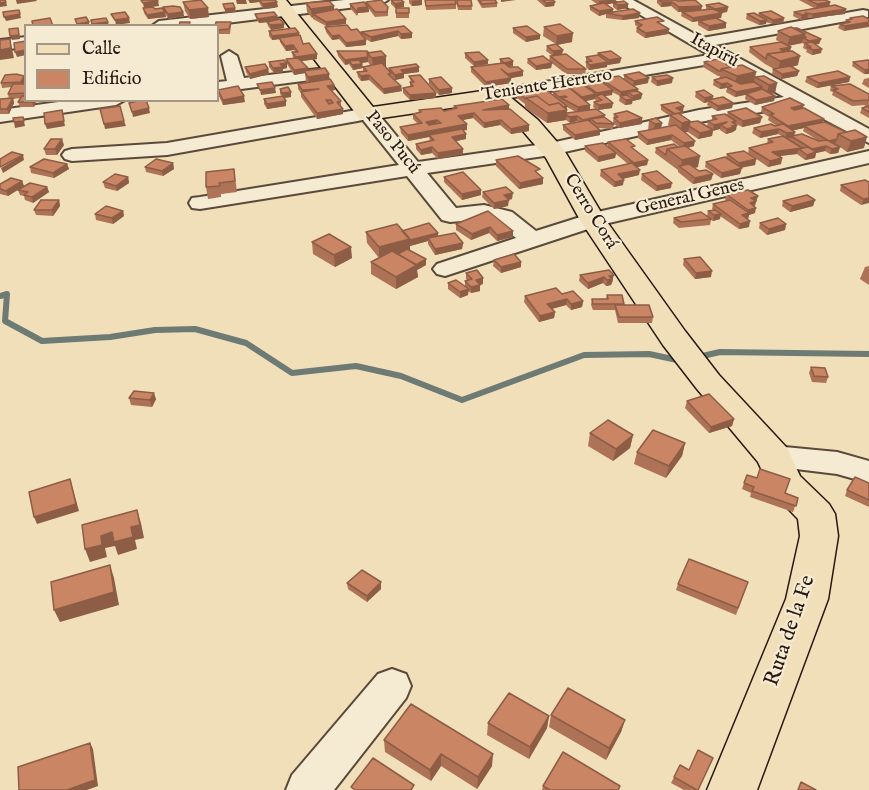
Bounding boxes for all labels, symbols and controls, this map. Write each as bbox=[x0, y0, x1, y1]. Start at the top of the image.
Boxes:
legend bbox=[24, 24, 219, 102]
street label: Itapirú bbox=[686, 29, 742, 73]
text: Calle bbox=[82, 38, 121, 61]
street label: Teniente Herrero bbox=[480, 65, 614, 107]
text: Edificio bbox=[82, 68, 142, 91]
street label: Paso Pucú bbox=[360, 107, 424, 179]
street label: Cerro Corá bbox=[558, 170, 622, 254]
street label: General Genes bbox=[634, 175, 746, 221]
street label: Ruta de la Fe bbox=[760, 572, 822, 690]

